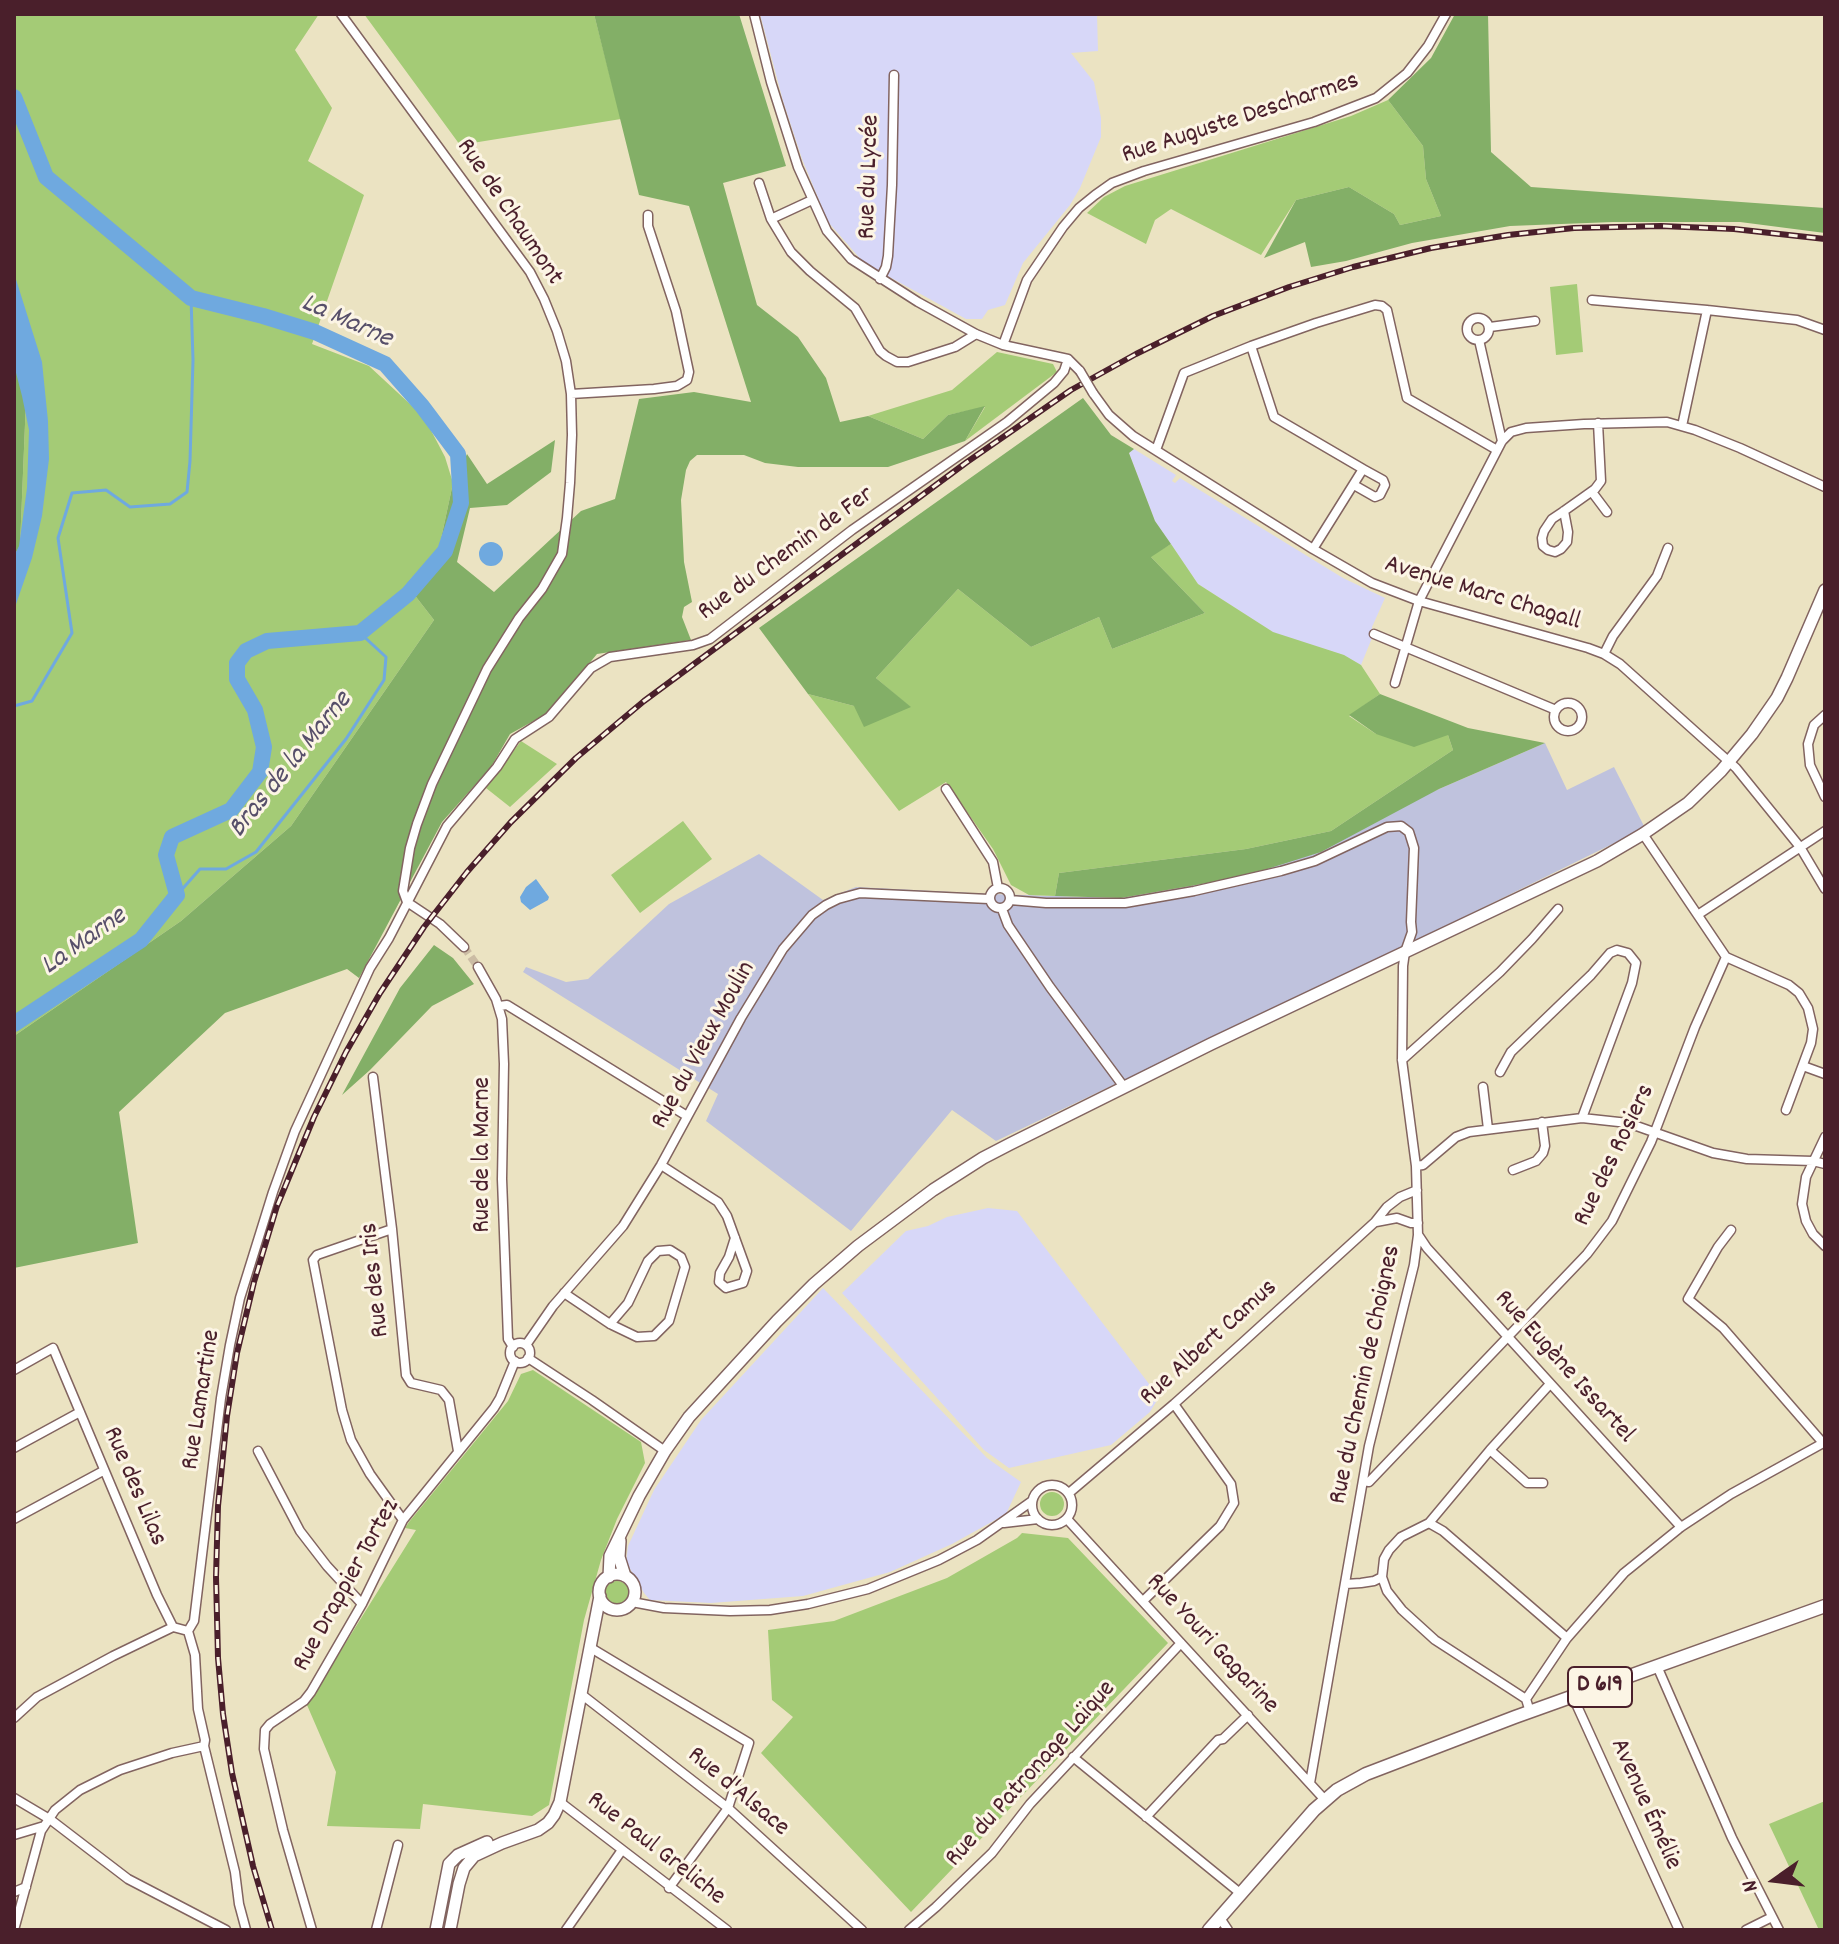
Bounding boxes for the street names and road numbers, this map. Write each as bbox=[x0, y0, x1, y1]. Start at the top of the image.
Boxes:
street label: Rue Auguste Descharmes bbox=[1119, 67, 1363, 173]
street label: Rue du Lycée bbox=[853, 114, 889, 240]
street label: Rue de Chaumont bbox=[448, 134, 568, 292]
street label: Rue du Chemin de Fer bbox=[693, 481, 881, 629]
street label: Avenue Marc Chagall bbox=[1380, 550, 1584, 640]
street label: Rue du Vieux Moulin bbox=[646, 957, 764, 1135]
street label: Rue de la Marne bbox=[468, 1077, 500, 1233]
street label: Rue des Rosiers bbox=[1568, 1080, 1664, 1232]
street label: Rue des Iris bbox=[355, 1221, 399, 1339]
street label: Rue du Chemin de Choignes bbox=[1324, 1243, 1410, 1507]
street label: Rue Albert Camus bbox=[1135, 1274, 1285, 1414]
street label: Rue Eugène Issartel bbox=[1486, 1285, 1640, 1451]
street label: Rue Lamartine bbox=[177, 1328, 229, 1472]
street label: Rue des Lilas bbox=[94, 1423, 172, 1551]
street label: Rue Drappier Tortez bbox=[288, 1494, 408, 1678]
street label: Rue Youri Gagarine bbox=[1138, 1568, 1284, 1722]
road number: D 619 bbox=[1568, 1667, 1632, 1707]
street label: Rue du Patronage Laïque bbox=[940, 1675, 1124, 1875]
street label: Avenue Émélie bbox=[1601, 1735, 1687, 1875]
street label: Rue d'Alsace bbox=[679, 1741, 795, 1845]
street label: Rue Paul Greliche bbox=[579, 1786, 731, 1914]

